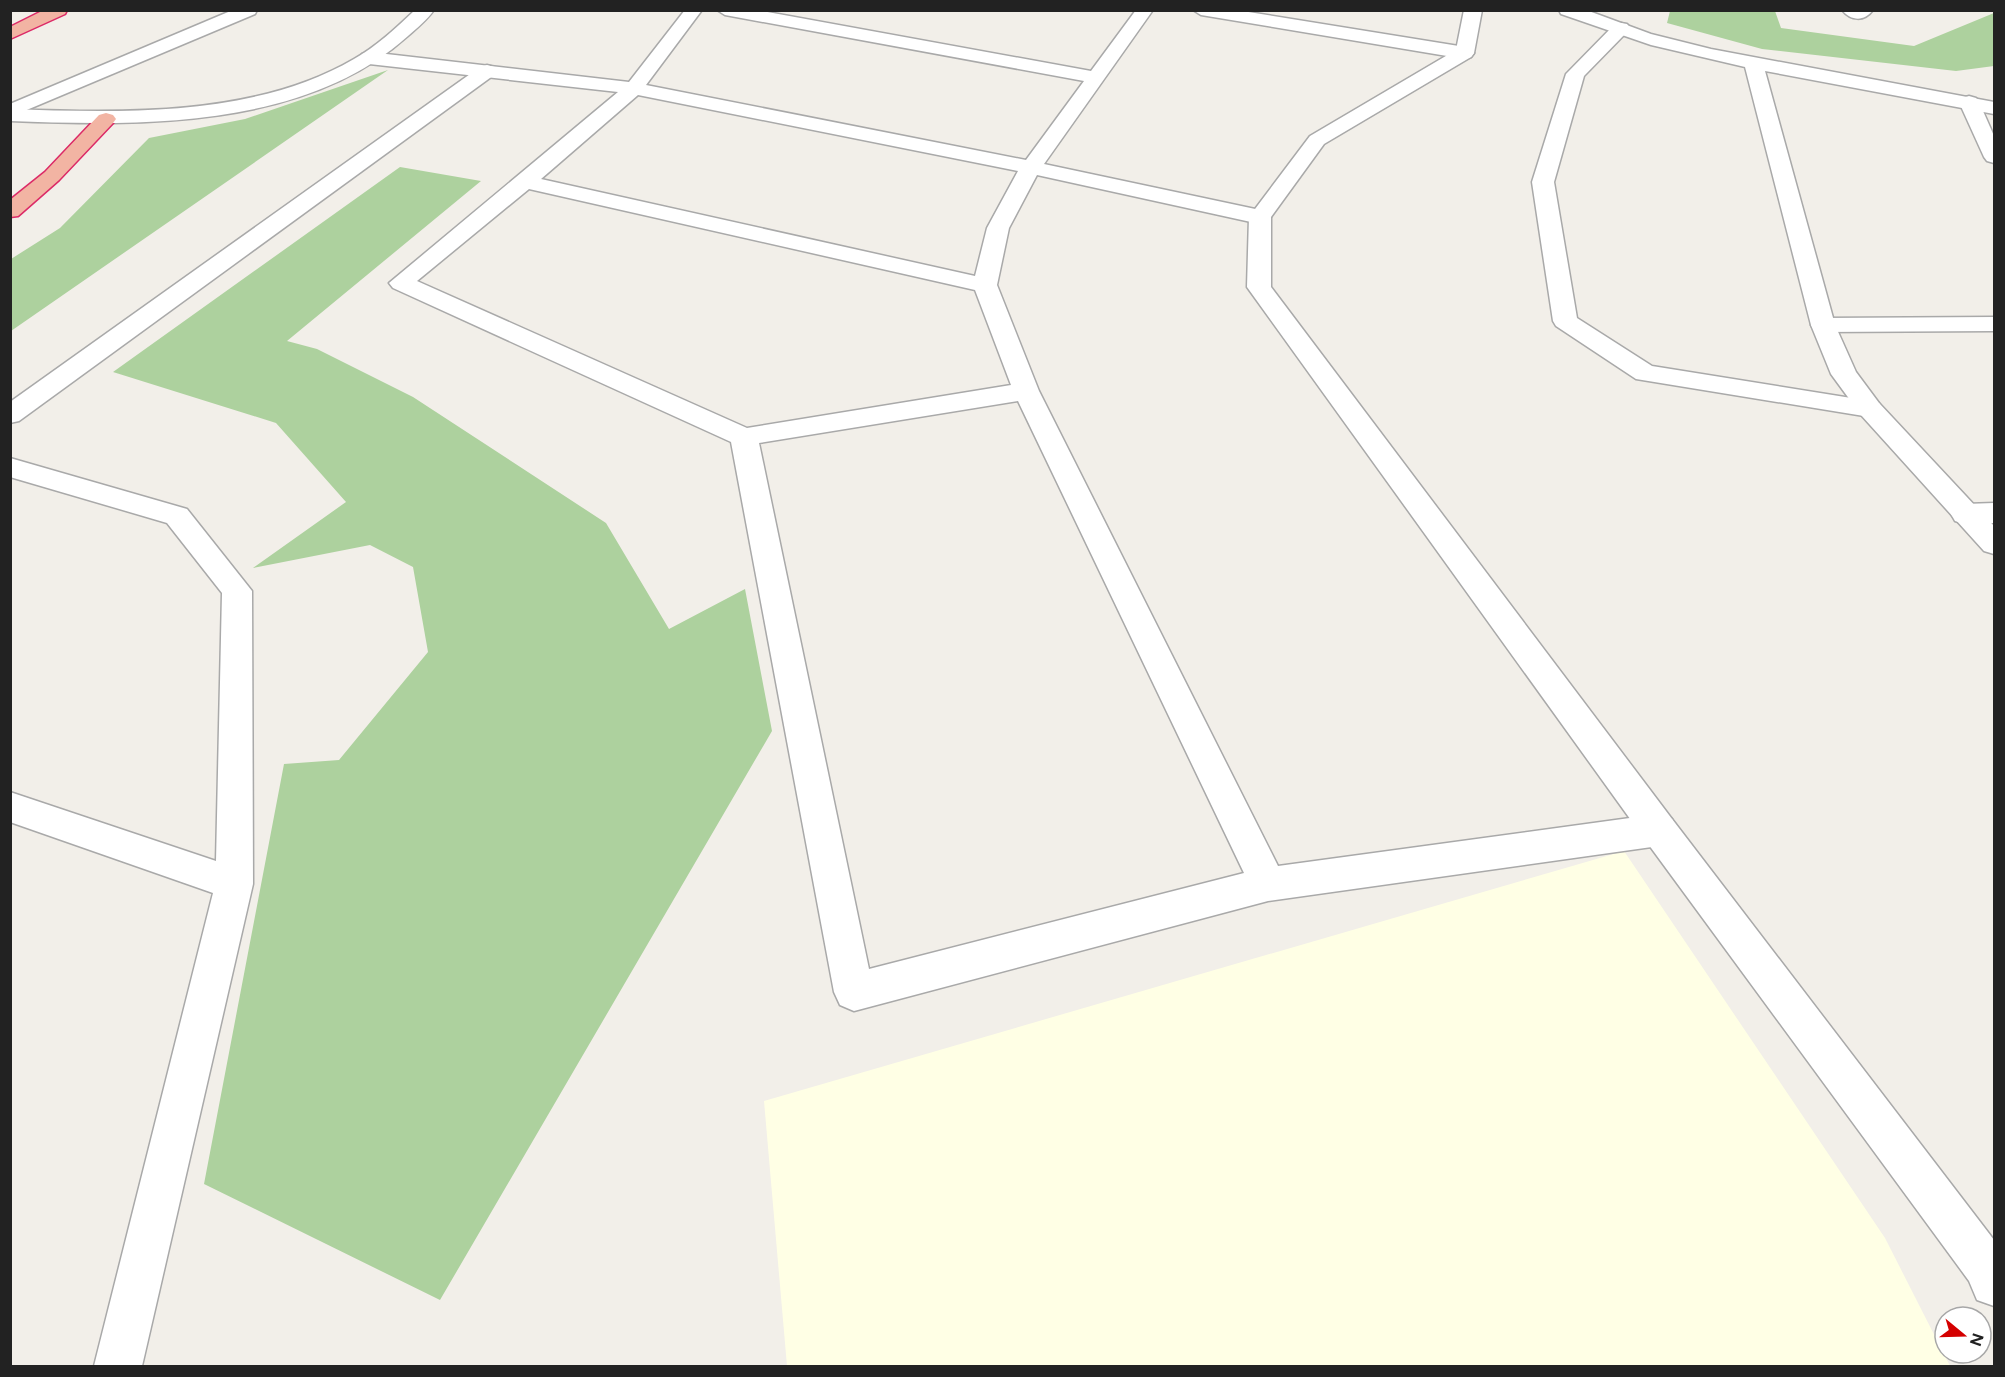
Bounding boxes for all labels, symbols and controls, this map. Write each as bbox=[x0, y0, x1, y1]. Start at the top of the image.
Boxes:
north arrow bbox=[1933, 1305, 1993, 1365]
text: N bbox=[1966, 1331, 1988, 1349]

